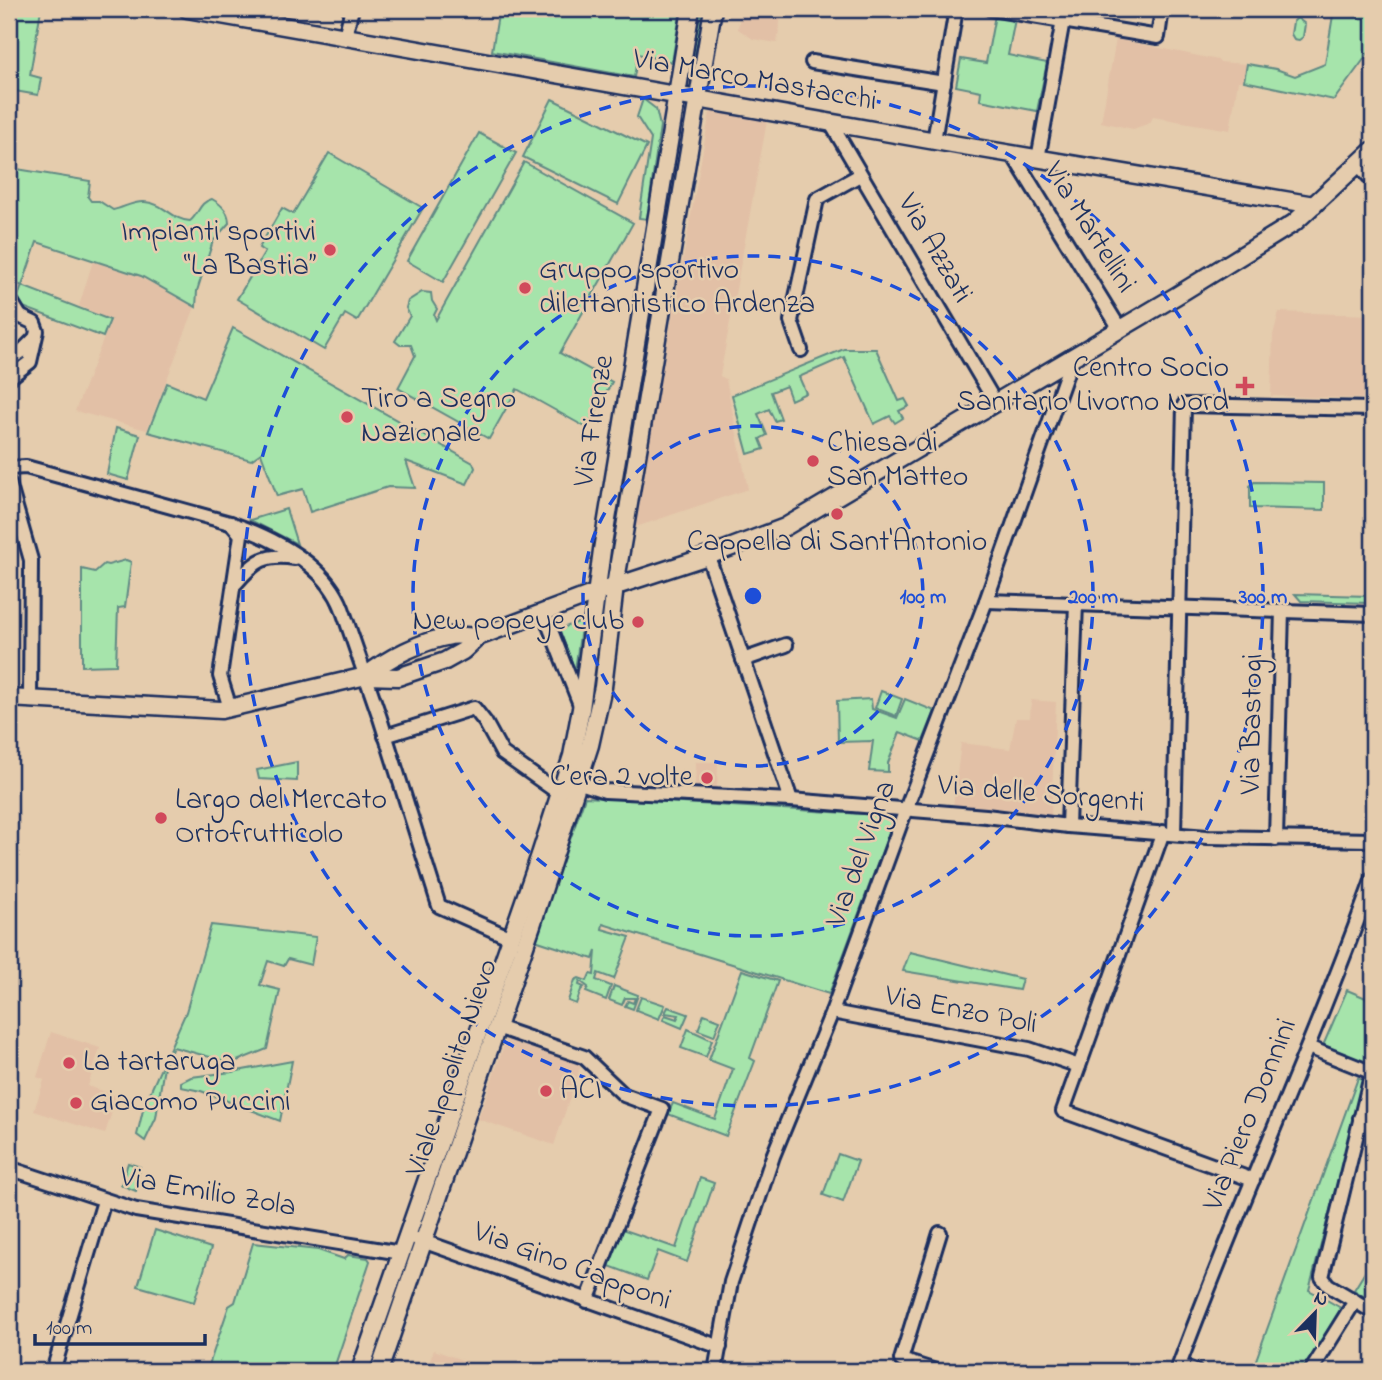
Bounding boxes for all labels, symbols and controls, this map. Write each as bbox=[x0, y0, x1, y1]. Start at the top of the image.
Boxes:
street label: Via Marco Mastacchi bbox=[629, 38, 880, 124]
street label: Via Martellini bbox=[1031, 153, 1147, 302]
street label: Via Azzati bbox=[884, 185, 983, 312]
place label: Impianti sportivi “La Bastia” bbox=[121, 211, 316, 289]
marker: Impianti sportivi “La Bastia” bbox=[322, 242, 338, 258]
place label: Gruppo sportivo dilettantistico Ardenza bbox=[539, 249, 815, 327]
marker: Gruppo sportivo dilettantistico Ardenza bbox=[517, 280, 533, 296]
place label: Centro Socio Sanitario Livorno Nord bbox=[956, 347, 1229, 425]
street label: Via Firenze bbox=[563, 351, 627, 491]
marker: Centro Socio Sanitario Livorno Nord bbox=[1235, 376, 1255, 396]
place label: Tiro a Segno Nazionale bbox=[361, 378, 516, 456]
marker: Tiro a Segno Nazionale bbox=[339, 409, 355, 425]
place label: Chiesa di San Matteo bbox=[827, 422, 968, 500]
marker: Chiesa di San Matteo bbox=[805, 453, 821, 469]
marker: Cappella di Sant'Antonio bbox=[829, 506, 845, 522]
place label: Cappella di Sant'Antonio bbox=[687, 521, 987, 565]
text: 100 m bbox=[900, 583, 946, 613]
text: 200 m bbox=[1067, 583, 1118, 613]
text: 300 m bbox=[1238, 583, 1287, 613]
centre of rings bbox=[741, 584, 765, 608]
place label: New popeye club bbox=[413, 600, 624, 644]
marker: New popeye club bbox=[630, 614, 646, 630]
street label: Via Bastogi bbox=[1230, 653, 1276, 796]
place label: C’era 2 volte bbox=[550, 756, 694, 800]
street label: Via delle Sorgenti bbox=[935, 764, 1146, 826]
marker: C’era 2 volte bbox=[699, 770, 715, 786]
street label: Via del Vigna bbox=[815, 775, 909, 934]
place label: Largo del Mercato Ortofrutticolo bbox=[175, 779, 387, 857]
marker: Largo del Mercato Ortofrutticolo bbox=[153, 810, 169, 826]
street label: Viale Ippolito Nievo bbox=[395, 953, 511, 1184]
street label: Via Enzo Poli bbox=[880, 975, 1041, 1047]
street label: Via Piero Donnini bbox=[1192, 1012, 1310, 1219]
place label: La tartaruga bbox=[83, 1041, 236, 1085]
marker: La tartaruga bbox=[61, 1055, 77, 1071]
place label: ACI bbox=[560, 1069, 602, 1113]
place label: Giacomo Puccini bbox=[90, 1081, 291, 1125]
marker: ACI bbox=[538, 1083, 554, 1099]
marker: Giacomo Puccini bbox=[68, 1095, 84, 1111]
street label: Via Emilio Zola bbox=[116, 1156, 300, 1230]
street label: Via Gino Capponi bbox=[466, 1210, 677, 1323]
north arrow bbox=[1280, 1278, 1350, 1348]
text: N bbox=[1309, 1285, 1332, 1315]
scale bar bbox=[35, 1303, 205, 1347]
text: 100 m bbox=[46, 1314, 92, 1344]

